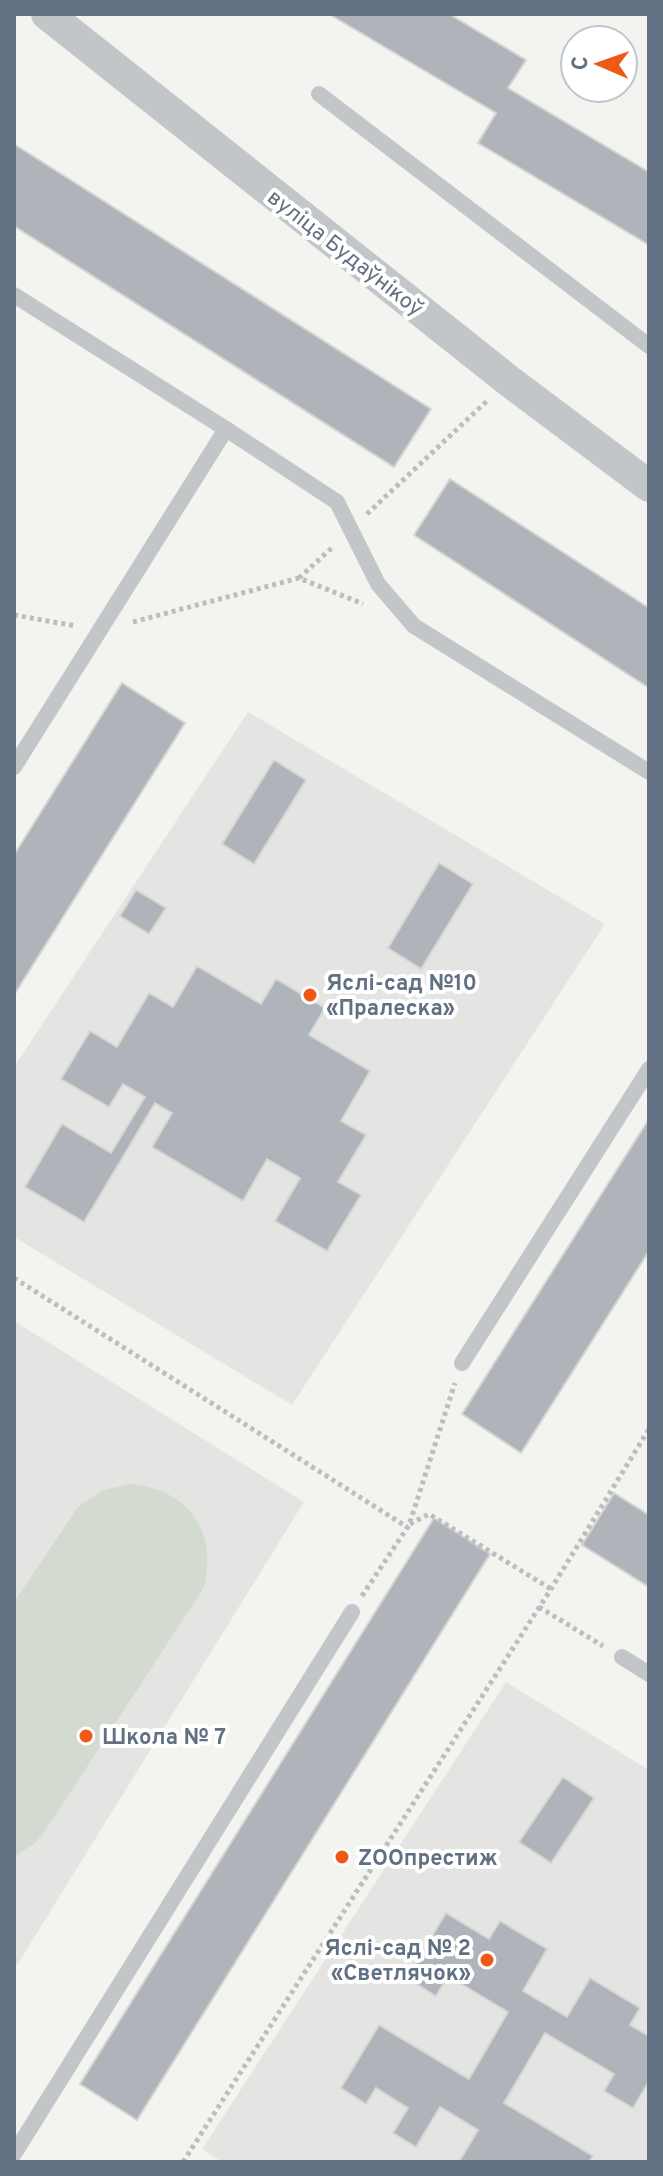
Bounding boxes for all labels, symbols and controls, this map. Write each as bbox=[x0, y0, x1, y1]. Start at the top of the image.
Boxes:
north arrow bbox=[559, 24, 639, 104]
text: С bbox=[568, 56, 595, 71]
street label: вуліца Будаўнікоў bbox=[261, 185, 428, 323]
place label: Яслі-сад №10 «Пралеска» bbox=[326, 971, 477, 1023]
marker: Яслі-сад №10 «Пралеска» bbox=[301, 986, 319, 1004]
place label: Школа № 7 bbox=[102, 1725, 226, 1752]
marker: Школа № 7 bbox=[77, 1727, 95, 1745]
place label: ZOOпрестиж bbox=[358, 1846, 498, 1873]
marker: ZOOпрестиж bbox=[333, 1848, 351, 1866]
place label: Яслі-сад № 2 «Светлячок» bbox=[324, 1936, 471, 1988]
marker: Яслі-сад № 2 «Светлячок» bbox=[478, 1951, 496, 1969]

